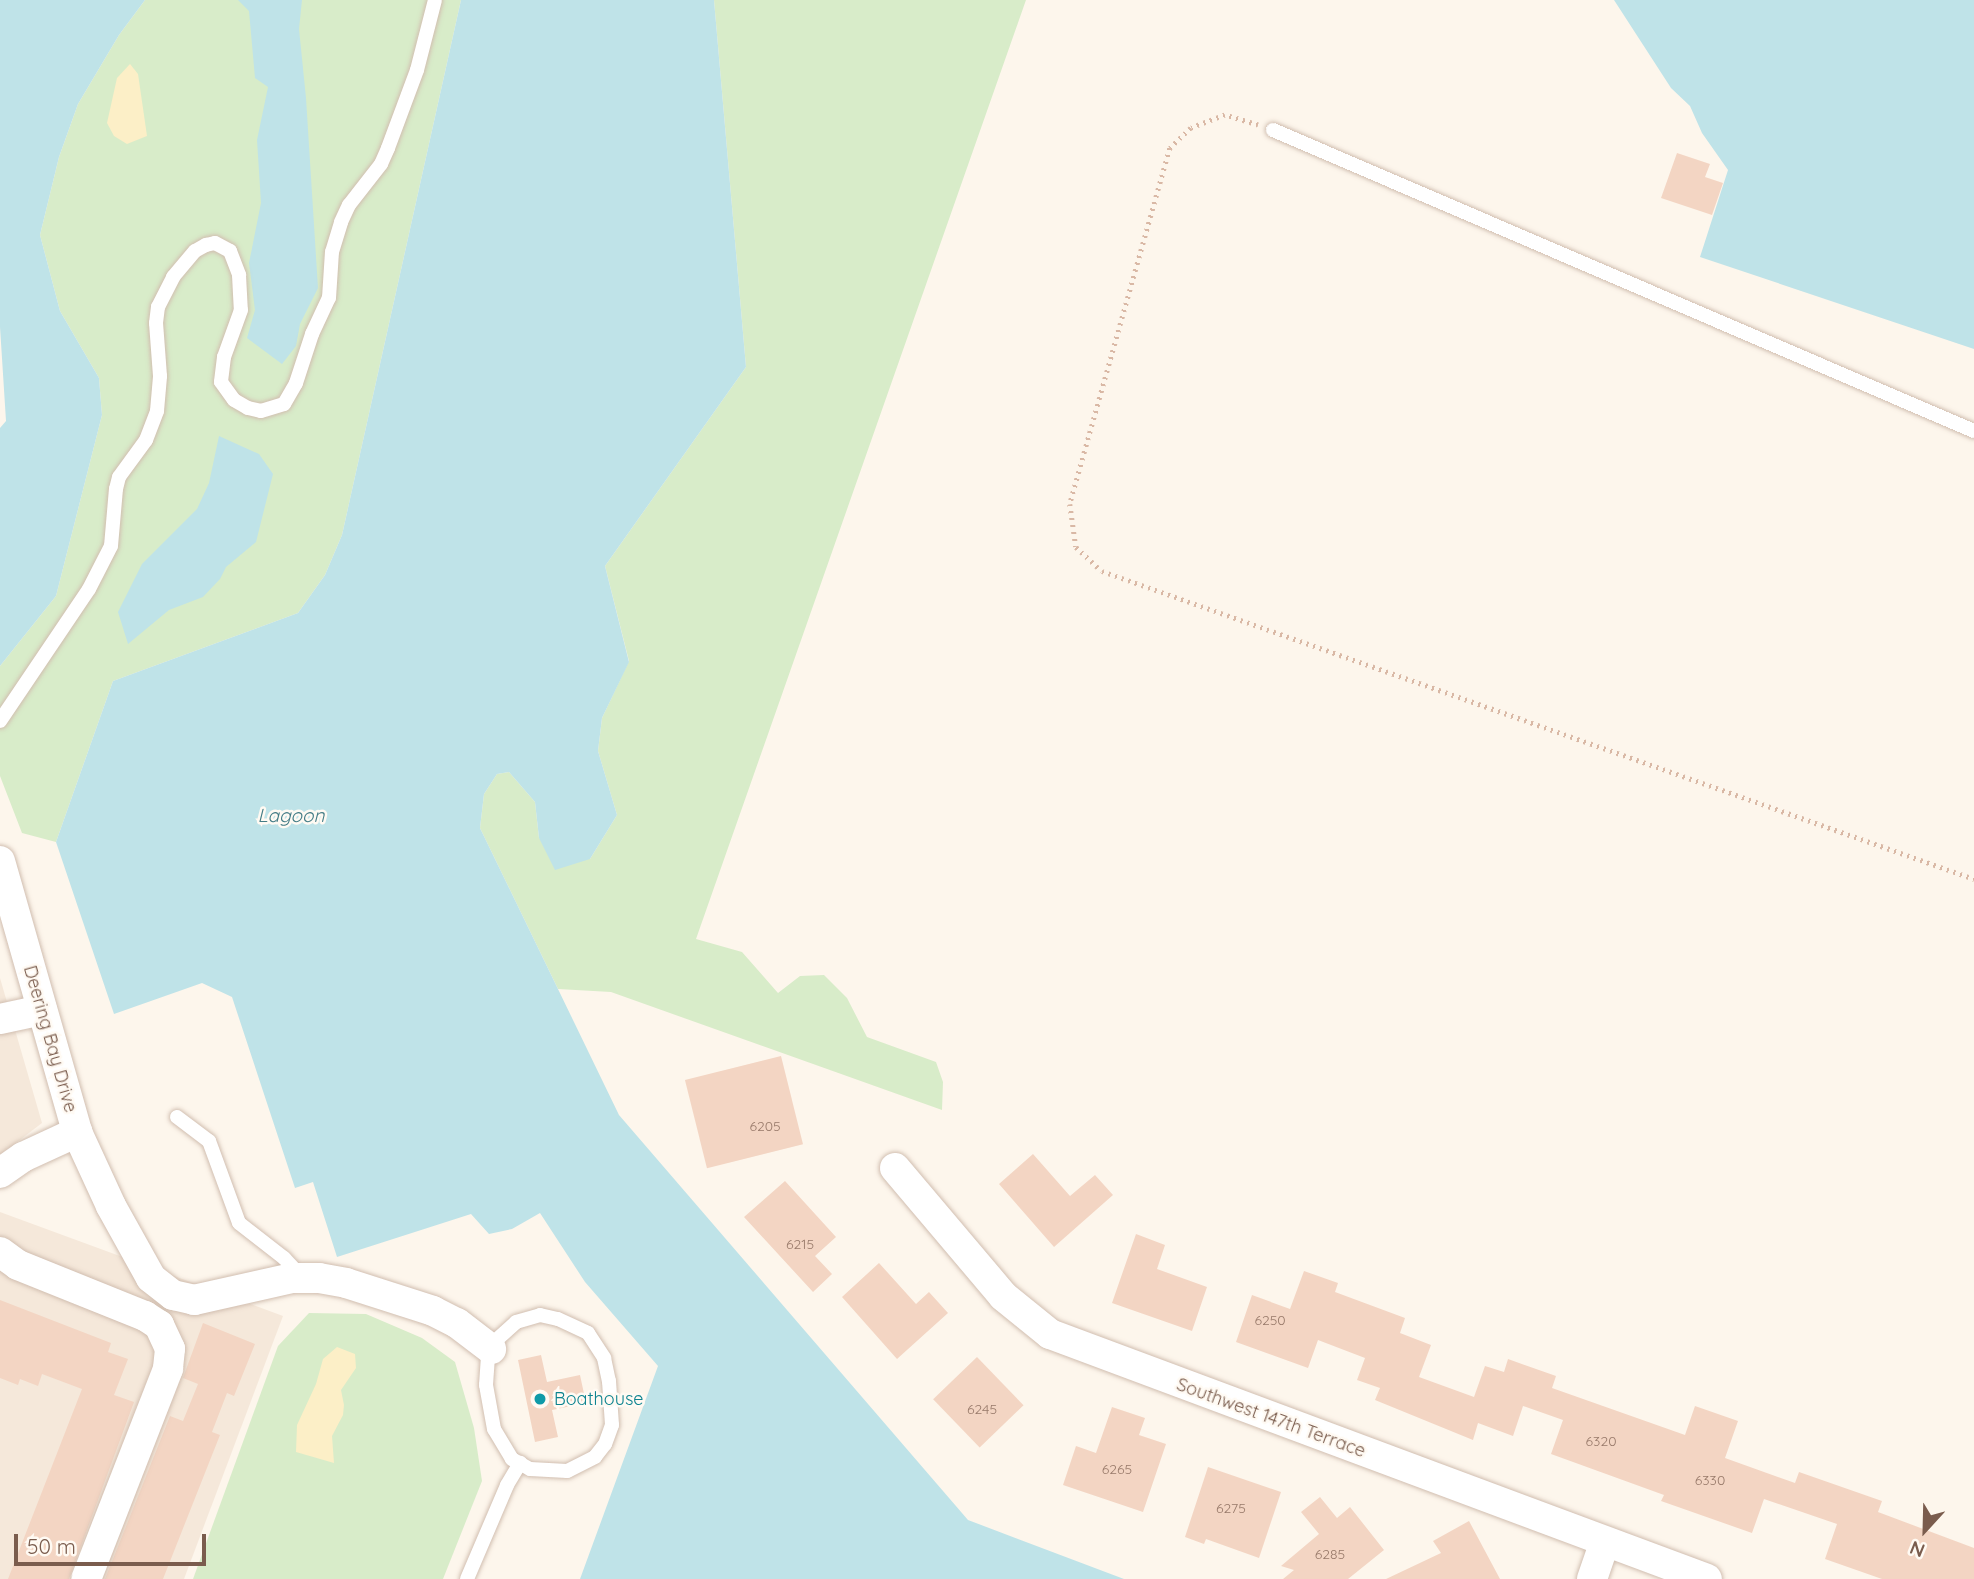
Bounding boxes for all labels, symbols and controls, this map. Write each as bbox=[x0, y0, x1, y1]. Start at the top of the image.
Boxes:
water label: Lagoon bbox=[257, 805, 325, 827]
street label: Deering Bay Drive bbox=[19, 963, 81, 1115]
house number: 6205 bbox=[749, 1118, 781, 1134]
house number: 6215 bbox=[786, 1236, 814, 1252]
house number: 6250 bbox=[1254, 1312, 1286, 1328]
street label: Southwest 147th Terrace bbox=[1174, 1374, 1368, 1462]
place label: Boathouse bbox=[554, 1388, 644, 1410]
marker: Boathouse bbox=[532, 1391, 548, 1407]
house number: 6245 bbox=[967, 1401, 997, 1417]
house number: 6320 bbox=[1586, 1433, 1616, 1449]
house number: 6265 bbox=[1102, 1461, 1132, 1477]
house number: 6330 bbox=[1695, 1472, 1725, 1488]
north arrow bbox=[1890, 1495, 1960, 1565]
house number: 6275 bbox=[1216, 1500, 1246, 1516]
scale bar bbox=[18, 1520, 210, 1564]
text: 50 m bbox=[27, 1533, 76, 1559]
text: N bbox=[1906, 1536, 1928, 1563]
house number: 6285 bbox=[1315, 1546, 1345, 1562]

